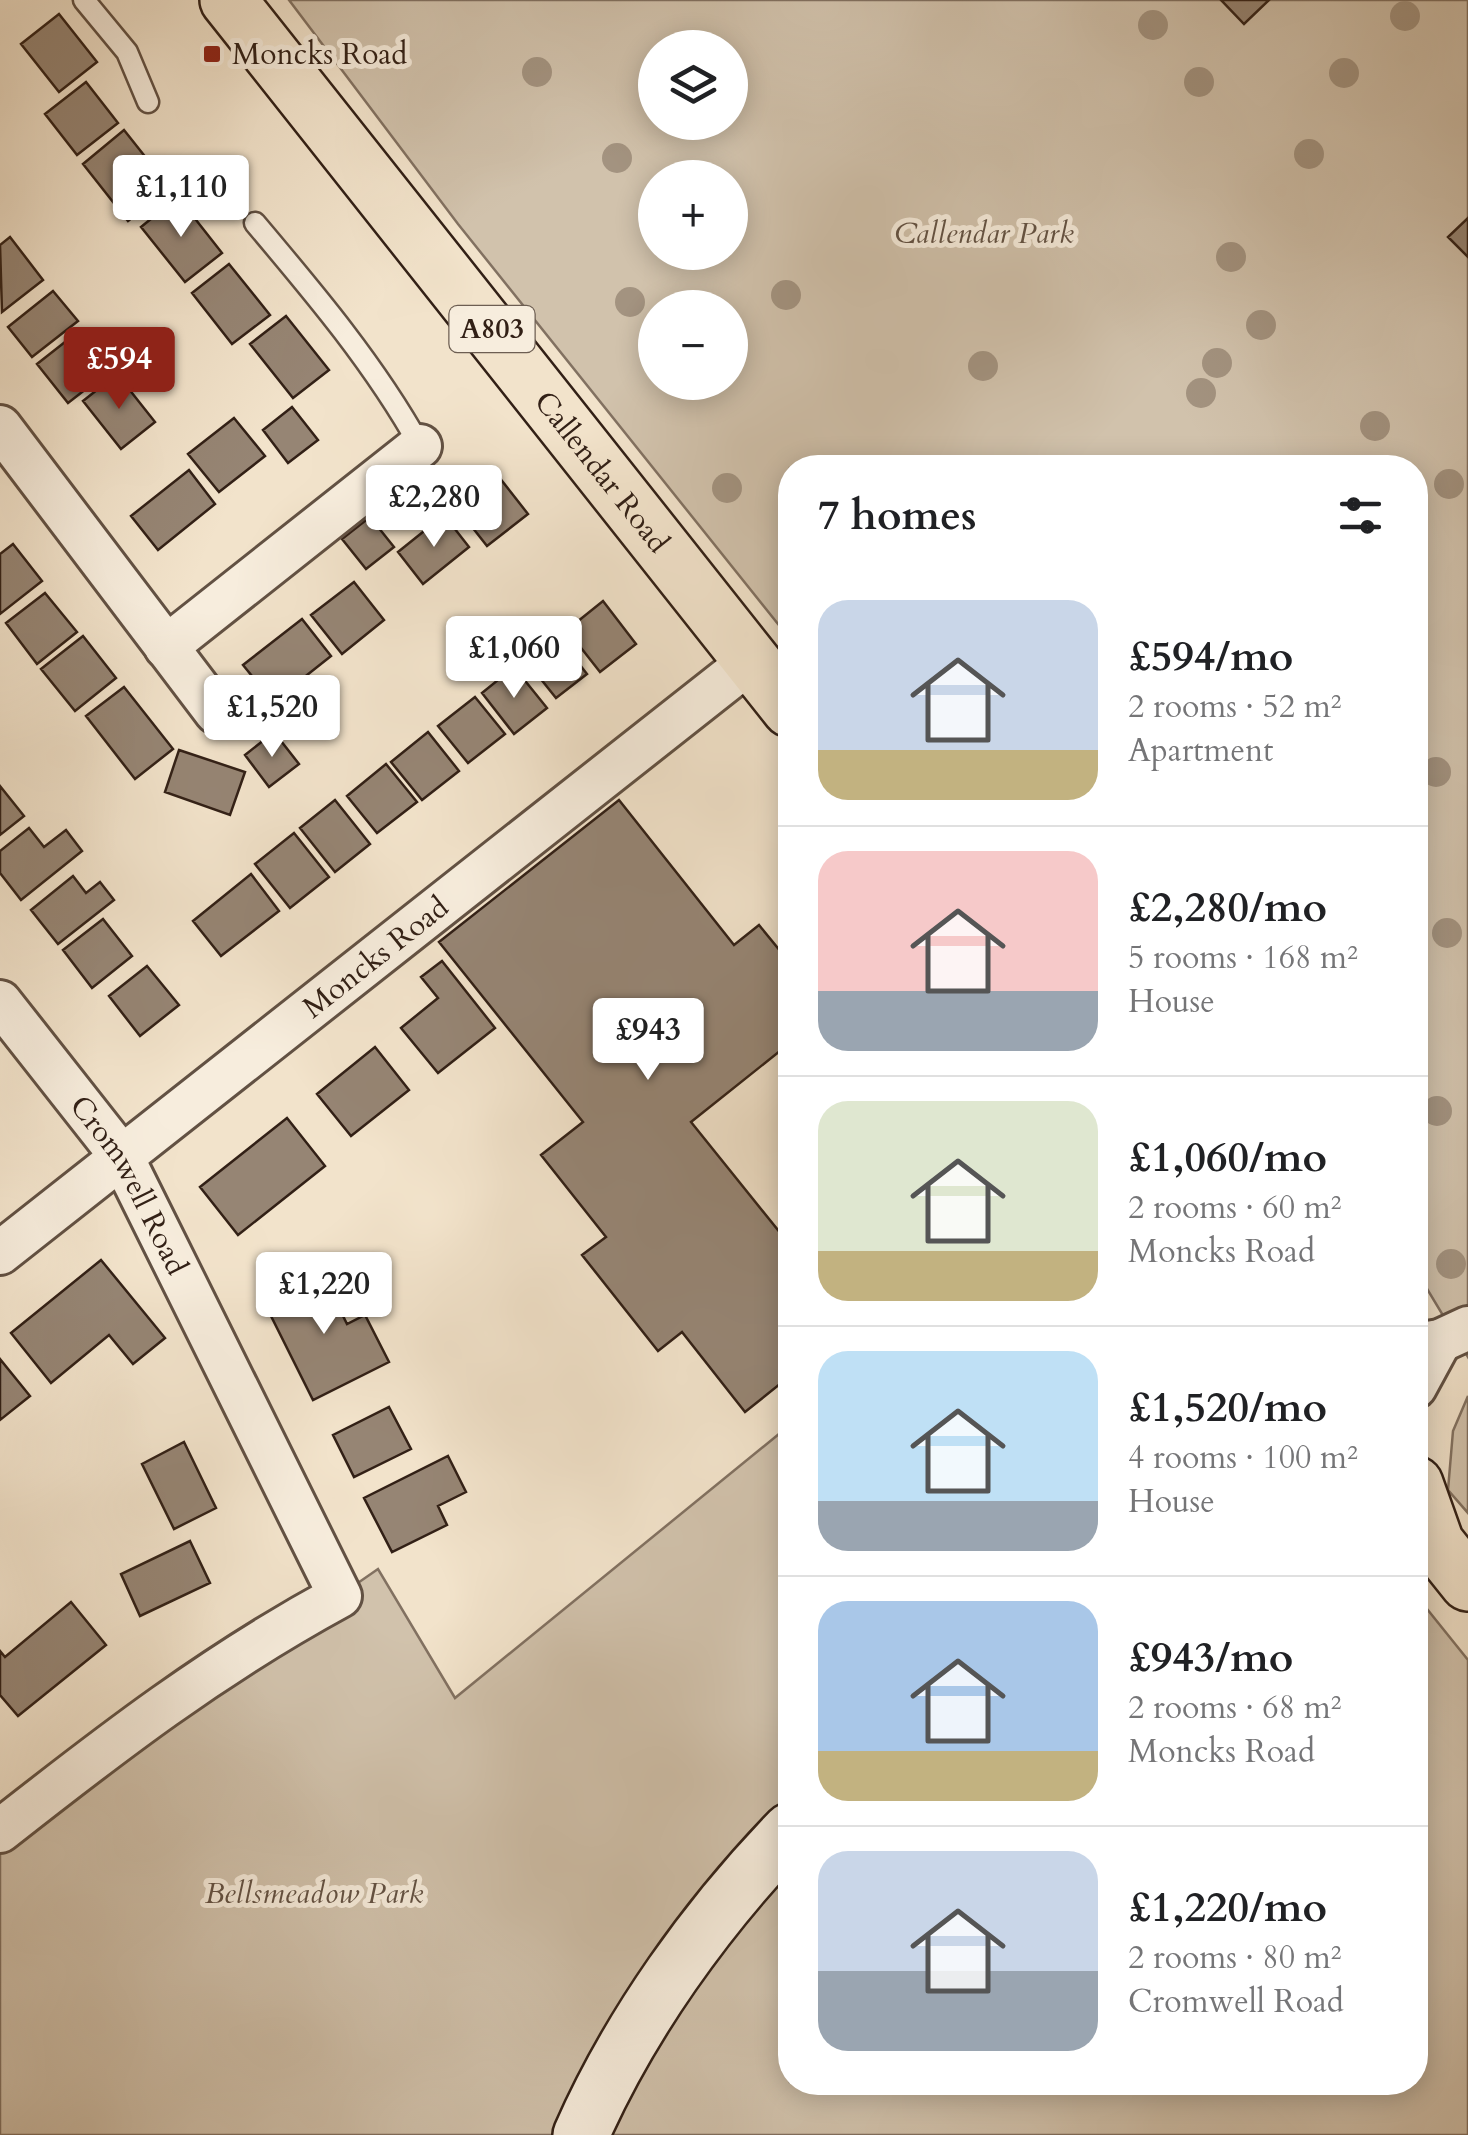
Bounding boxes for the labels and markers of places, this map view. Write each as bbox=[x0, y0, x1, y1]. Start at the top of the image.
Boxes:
place label: Moncks Road bbox=[232, 34, 407, 75]
marker: Moncks Road bbox=[201, 43, 223, 65]
pin: £1,110 bbox=[100, 155, 262, 240]
pin: £594 bbox=[60, 327, 178, 412]
pin: £2,280 bbox=[353, 465, 515, 550]
pin: £1,060 bbox=[433, 616, 595, 701]
pin: £1,520 bbox=[191, 675, 353, 760]
pin: £943 bbox=[589, 998, 707, 1083]
pin: £1,220 bbox=[243, 1252, 405, 1337]

